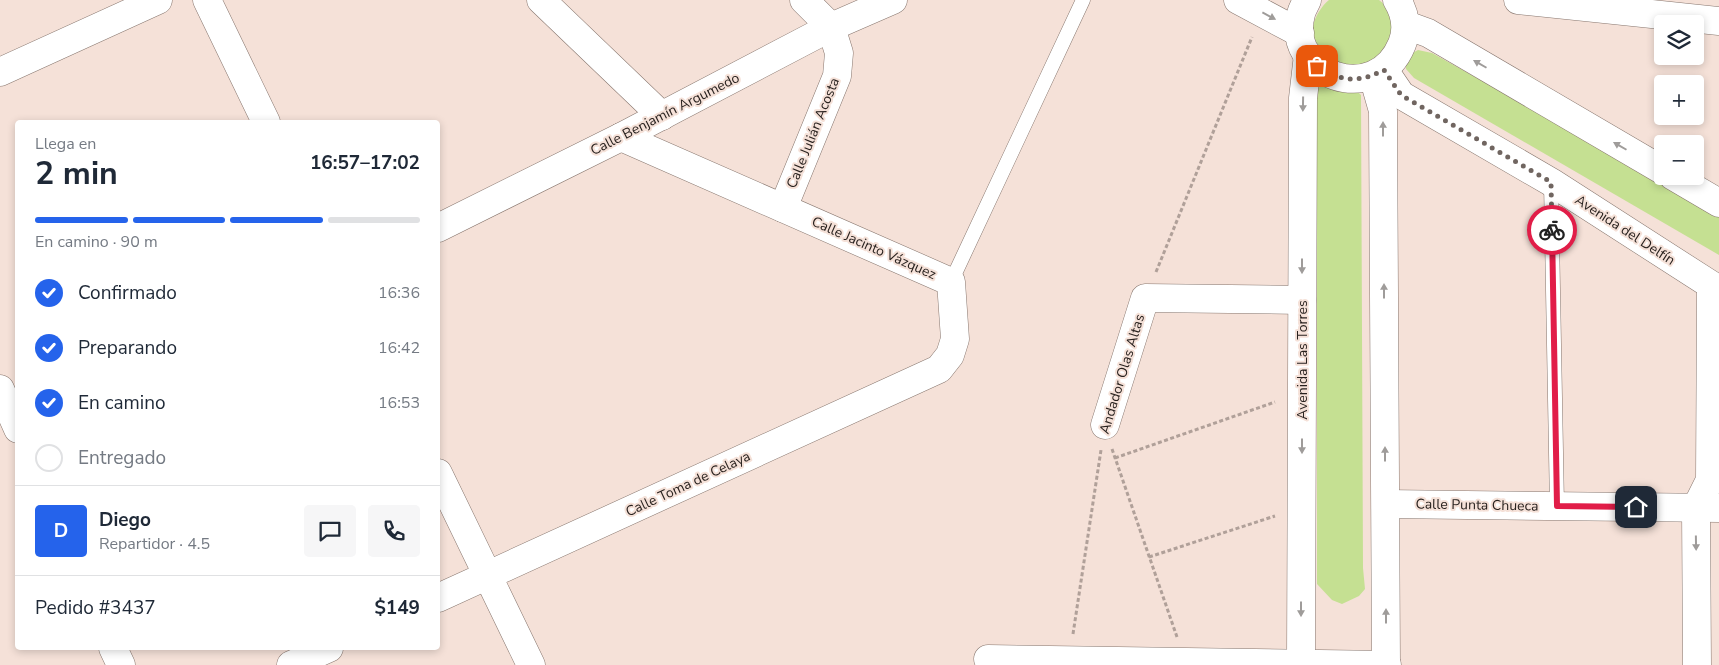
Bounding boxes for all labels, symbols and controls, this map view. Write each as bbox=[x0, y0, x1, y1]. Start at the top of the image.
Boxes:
one-way arrow bbox=[1261, 12, 1276, 20]
map controls bbox=[1654, 15, 1704, 185]
button: layers bbox=[1654, 15, 1704, 65]
pin bbox=[1296, 45, 1338, 87]
icon: bag bbox=[1303, 52, 1331, 80]
one-way arrow bbox=[1472, 60, 1487, 68]
street label: Calle Benjamín Argumedo bbox=[587, 68, 743, 160]
street label: Calle Julián Acosta bbox=[782, 75, 844, 191]
button: + bbox=[1654, 75, 1704, 125]
one-way arrow bbox=[1299, 96, 1307, 112]
one-way arrow bbox=[1379, 121, 1387, 137]
text: Llega en bbox=[35, 133, 96, 155]
button: − bbox=[1654, 135, 1704, 185]
one-way arrow bbox=[1614, 141, 1627, 150]
text: 16:57–17:02 bbox=[310, 150, 420, 176]
text: 2 min bbox=[35, 152, 118, 195]
street label: Avenida del Delfín bbox=[1571, 190, 1679, 270]
courier bbox=[1527, 205, 1577, 255]
street label: Calle Jacinto Vázquez bbox=[809, 212, 940, 284]
icon: bike bbox=[1538, 216, 1566, 244]
text: En camino · 90 m bbox=[35, 231, 158, 253]
one-way arrow bbox=[1298, 259, 1306, 275]
icon: check bbox=[35, 279, 63, 307]
text: Confirmado bbox=[78, 280, 177, 306]
text: 16:36 bbox=[378, 282, 420, 304]
one-way arrow bbox=[1380, 283, 1388, 299]
street label: Avenida Las Torres bbox=[1293, 300, 1312, 420]
street label: Andador Olas Altas bbox=[1095, 312, 1149, 436]
icon: check bbox=[35, 334, 63, 362]
text: Preparando bbox=[78, 335, 177, 361]
text: 16:42 bbox=[378, 337, 420, 359]
icon: check bbox=[35, 389, 63, 417]
text: En camino bbox=[78, 390, 166, 416]
text: 16:53 bbox=[378, 392, 420, 414]
one-way arrow bbox=[1298, 439, 1306, 455]
text: Entregado bbox=[78, 445, 166, 471]
one-way arrow bbox=[1381, 446, 1389, 462]
street label: Calle Toma de Celaya bbox=[623, 447, 753, 521]
pin bbox=[1615, 486, 1657, 528]
icon: home bbox=[1622, 493, 1650, 521]
street label: Calle Punta Chueca bbox=[1415, 494, 1539, 516]
button: chat bbox=[304, 505, 356, 557]
button: phone bbox=[368, 505, 420, 557]
text: Diego bbox=[99, 507, 151, 533]
text: D bbox=[54, 518, 68, 544]
text: Repartidor · 4.5 bbox=[99, 533, 210, 555]
one-way arrow bbox=[1692, 535, 1700, 551]
text: Pedido #3437 bbox=[35, 595, 156, 621]
text: $149 bbox=[374, 595, 420, 621]
one-way arrow bbox=[1297, 601, 1305, 617]
one-way arrow bbox=[1382, 608, 1390, 624]

